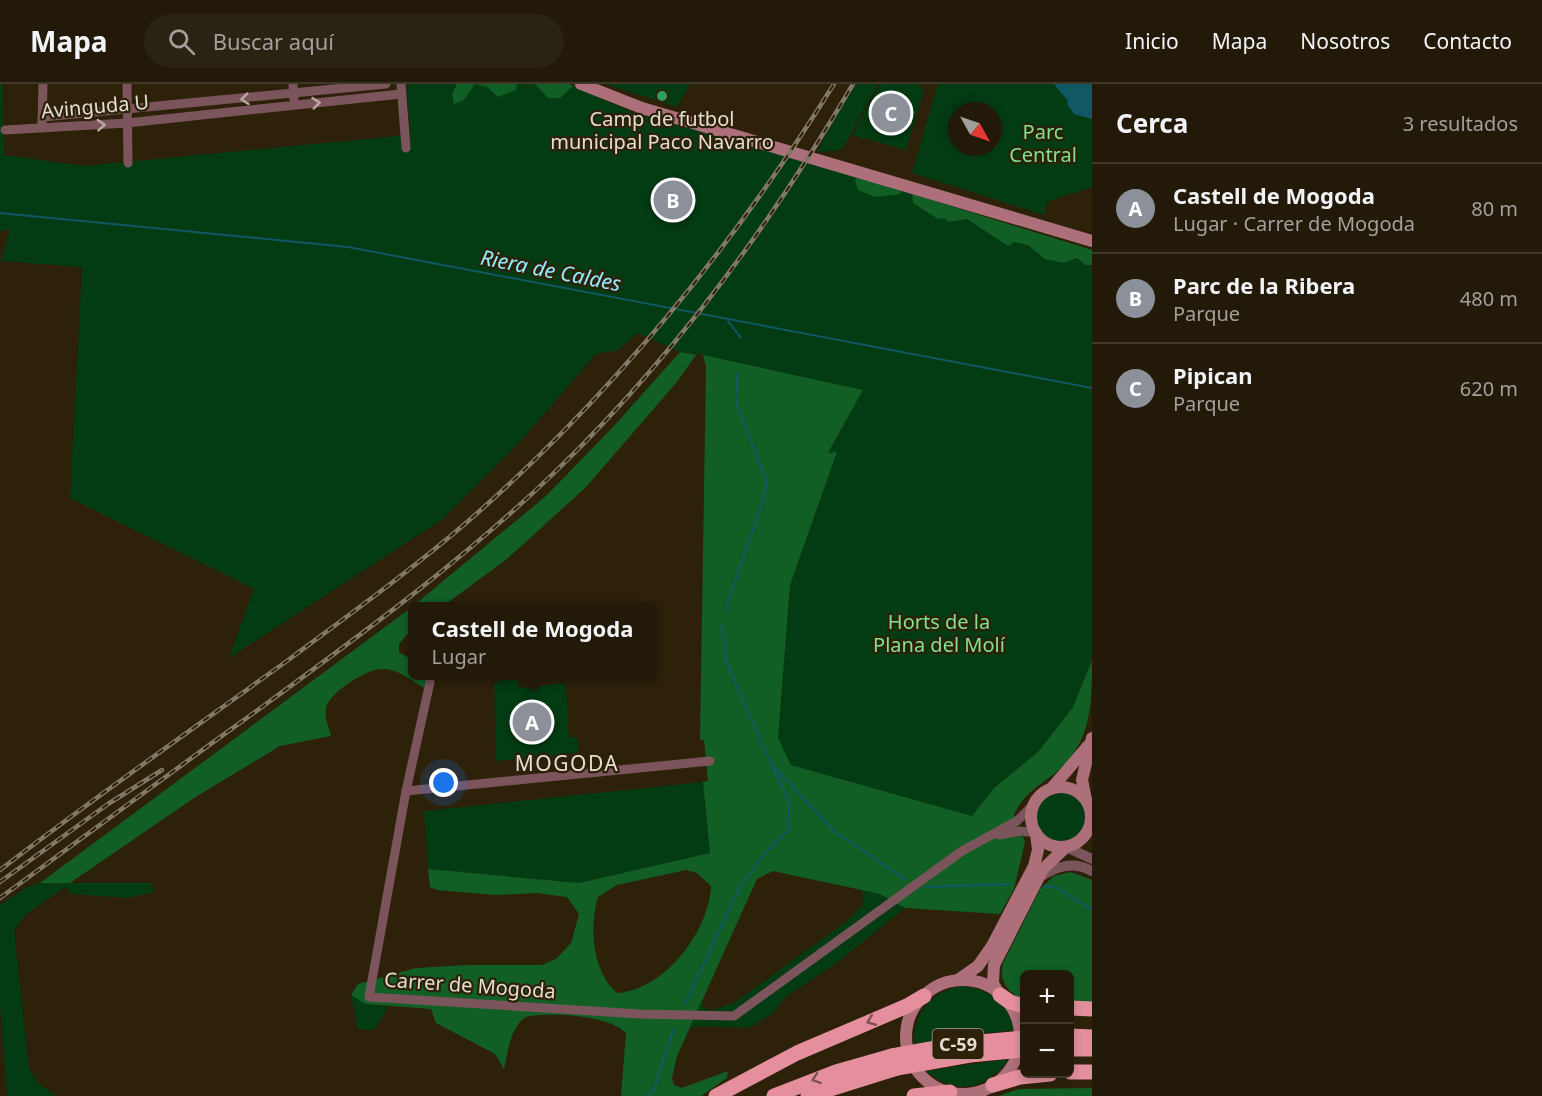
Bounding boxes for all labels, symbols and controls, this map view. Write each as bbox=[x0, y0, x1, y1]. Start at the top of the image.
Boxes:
search box bbox=[144, 14, 564, 68]
text: Mapa bbox=[30, 22, 108, 60]
icon: search bbox=[165, 25, 198, 58]
text: Buscar aquí bbox=[213, 26, 334, 56]
text: Inicio bbox=[1125, 27, 1179, 55]
text: Mapa bbox=[1212, 27, 1267, 55]
text: Nosotros bbox=[1300, 27, 1390, 55]
text: Contacto bbox=[1423, 27, 1512, 55]
street label: Avinguda U bbox=[40, 88, 150, 124]
marker: Camp de futbol municipal Paco Navarro bbox=[655, 89, 669, 103]
pin: C bbox=[872, 90, 910, 135]
one-way arrow bbox=[240, 92, 249, 105]
one-way arrow bbox=[311, 97, 320, 110]
north arrow bbox=[948, 102, 1002, 156]
place label: Camp de futbol municipal Paco Navarro bbox=[550, 105, 774, 155]
text: Cerca bbox=[1116, 105, 1188, 141]
text: 3 resultados bbox=[1403, 110, 1518, 137]
one-way arrow bbox=[96, 118, 105, 131]
park label: Parc Central bbox=[1009, 118, 1077, 168]
pin: B bbox=[654, 178, 692, 222]
text: Castell de Mogoda bbox=[1173, 180, 1375, 210]
text: A bbox=[1129, 195, 1142, 222]
text: 80 m bbox=[1471, 195, 1518, 222]
text: Lugar · Carrer de Mogoda bbox=[1173, 210, 1415, 237]
water label: Riera de Caldes bbox=[478, 243, 624, 297]
text: Parc de la Ribera bbox=[1173, 270, 1355, 300]
text: B bbox=[1129, 285, 1142, 312]
text: 480 m bbox=[1460, 285, 1518, 312]
text: Parque bbox=[1173, 300, 1240, 327]
text: Pipican bbox=[1173, 360, 1253, 390]
text: C bbox=[1129, 375, 1142, 402]
text: 620 m bbox=[1460, 375, 1518, 402]
text: Parque bbox=[1173, 390, 1240, 417]
popup bbox=[408, 602, 657, 680]
park label: Horts de la Plana del Molí bbox=[873, 608, 1006, 658]
text: Castell de Mogoda bbox=[432, 613, 633, 643]
text: Lugar bbox=[432, 643, 486, 670]
pin: A bbox=[512, 700, 552, 744]
district label: MOGODA bbox=[515, 749, 619, 777]
your location bbox=[429, 768, 458, 797]
street label: Carrer de Mogoda bbox=[383, 966, 557, 1004]
map controls bbox=[1020, 970, 1074, 1078]
button: + bbox=[1020, 970, 1074, 1024]
one-way arrow bbox=[867, 1014, 878, 1026]
button: − bbox=[1020, 1024, 1074, 1078]
road number: C-59 bbox=[932, 1029, 984, 1059]
one-way arrow bbox=[811, 1072, 822, 1085]

